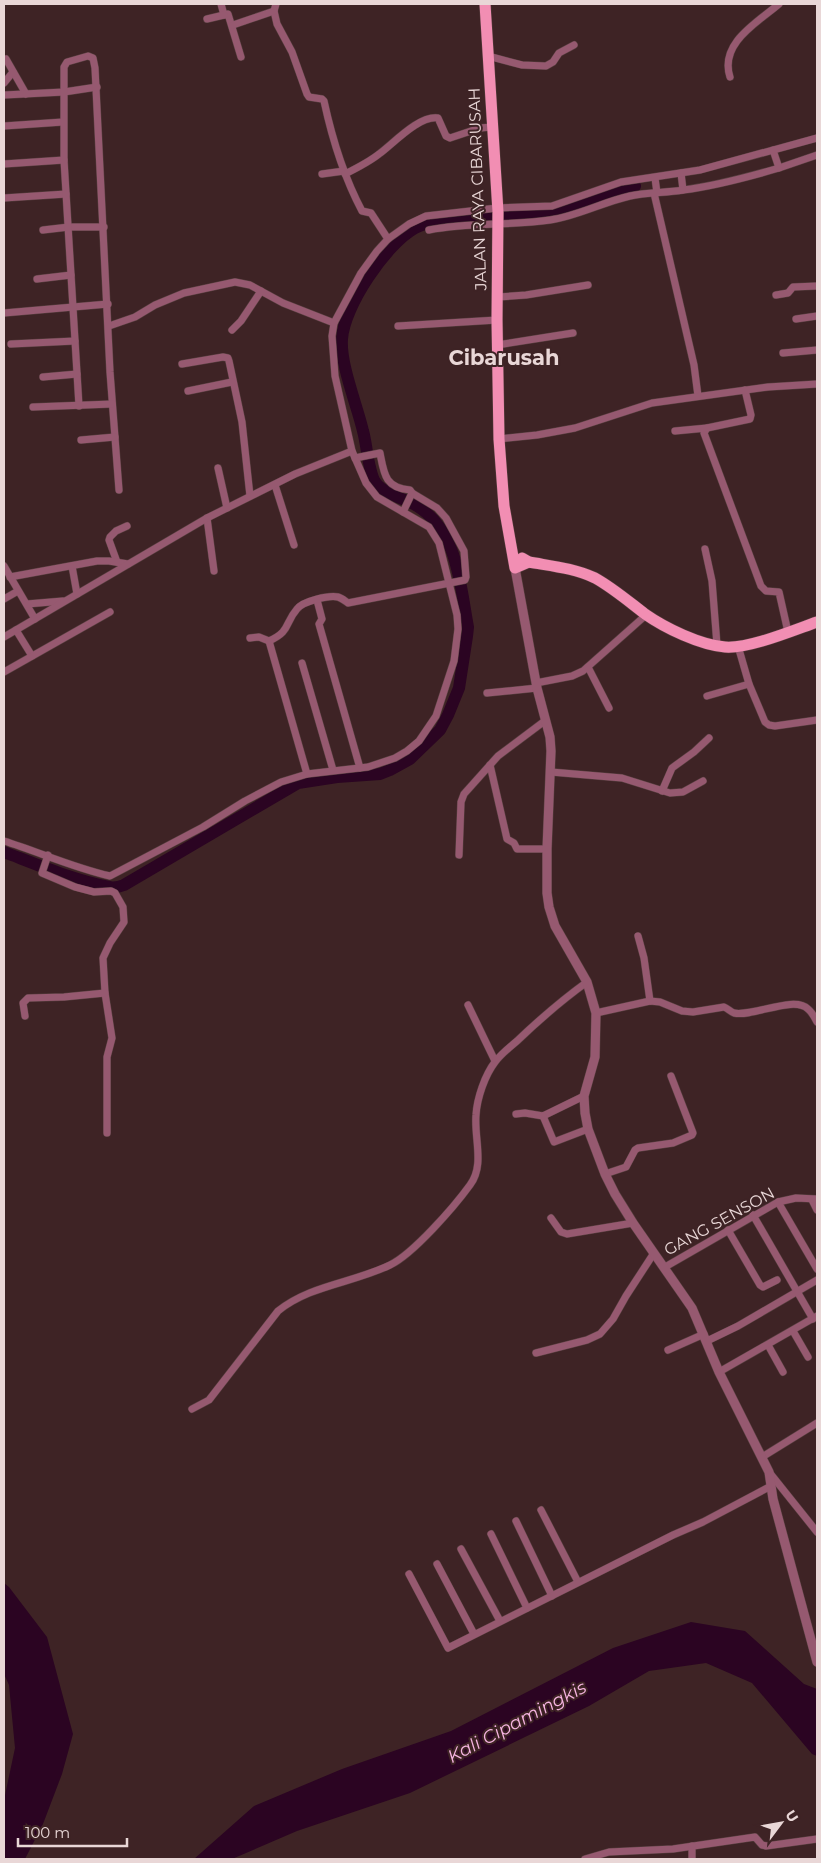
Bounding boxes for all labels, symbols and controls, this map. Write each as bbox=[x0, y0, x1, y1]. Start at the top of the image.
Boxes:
street label: JALAN RAYA CIBARUSAH bbox=[464, 87, 491, 292]
district label: Cibarusah bbox=[449, 345, 559, 370]
street label: GANG SENSON bbox=[661, 1183, 778, 1260]
water label: Kali Cipamingkis bbox=[444, 1676, 590, 1768]
north arrow bbox=[756, 1798, 806, 1848]
text: U bbox=[781, 1807, 803, 1826]
scale bar bbox=[18, 1816, 126, 1848]
text: 100 m bbox=[25, 1823, 70, 1842]

